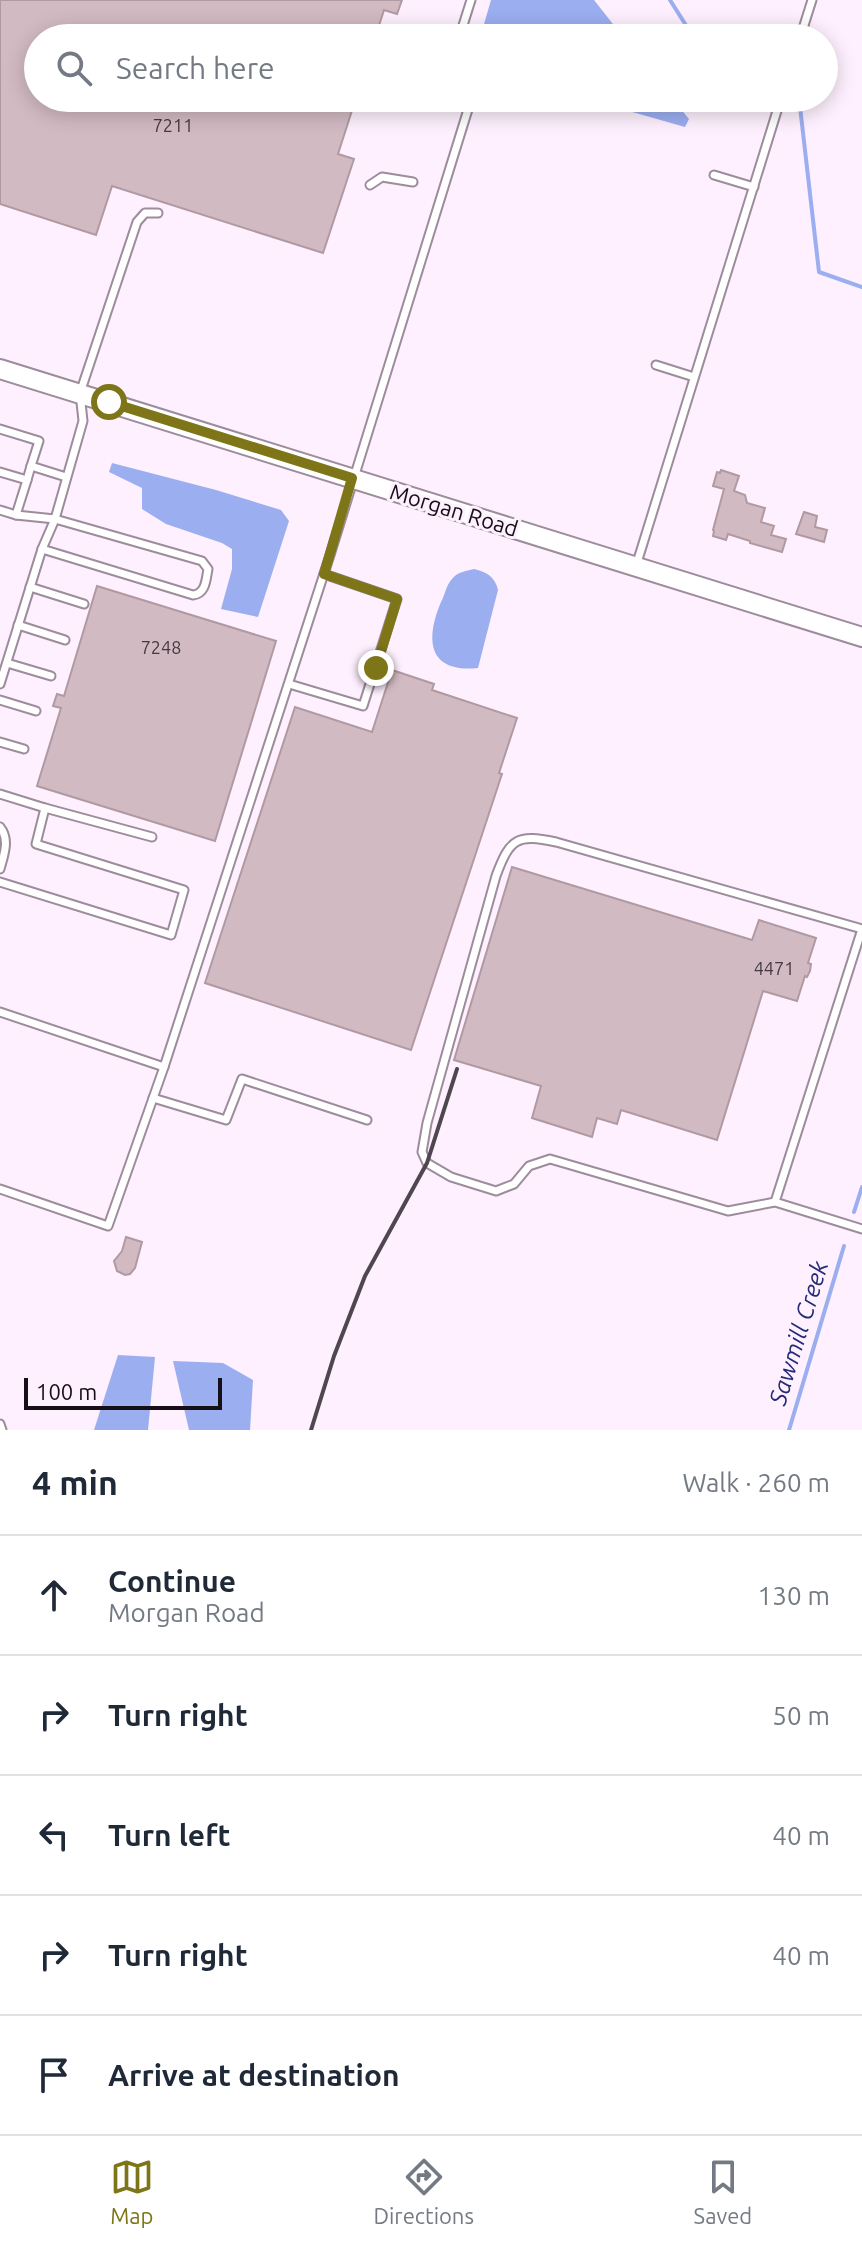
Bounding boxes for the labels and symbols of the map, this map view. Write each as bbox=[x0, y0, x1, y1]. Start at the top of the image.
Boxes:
house number: 7211 bbox=[153, 115, 193, 135]
route start bbox=[91, 384, 127, 420]
street label: Morgan Road bbox=[387, 478, 521, 541]
house number: 7248 bbox=[141, 637, 181, 657]
route end bbox=[358, 650, 394, 686]
house number: 4471 bbox=[754, 958, 794, 978]
water label: Sawmill Creek bbox=[763, 1257, 833, 1409]
scale bar bbox=[24, 1374, 222, 1410]

